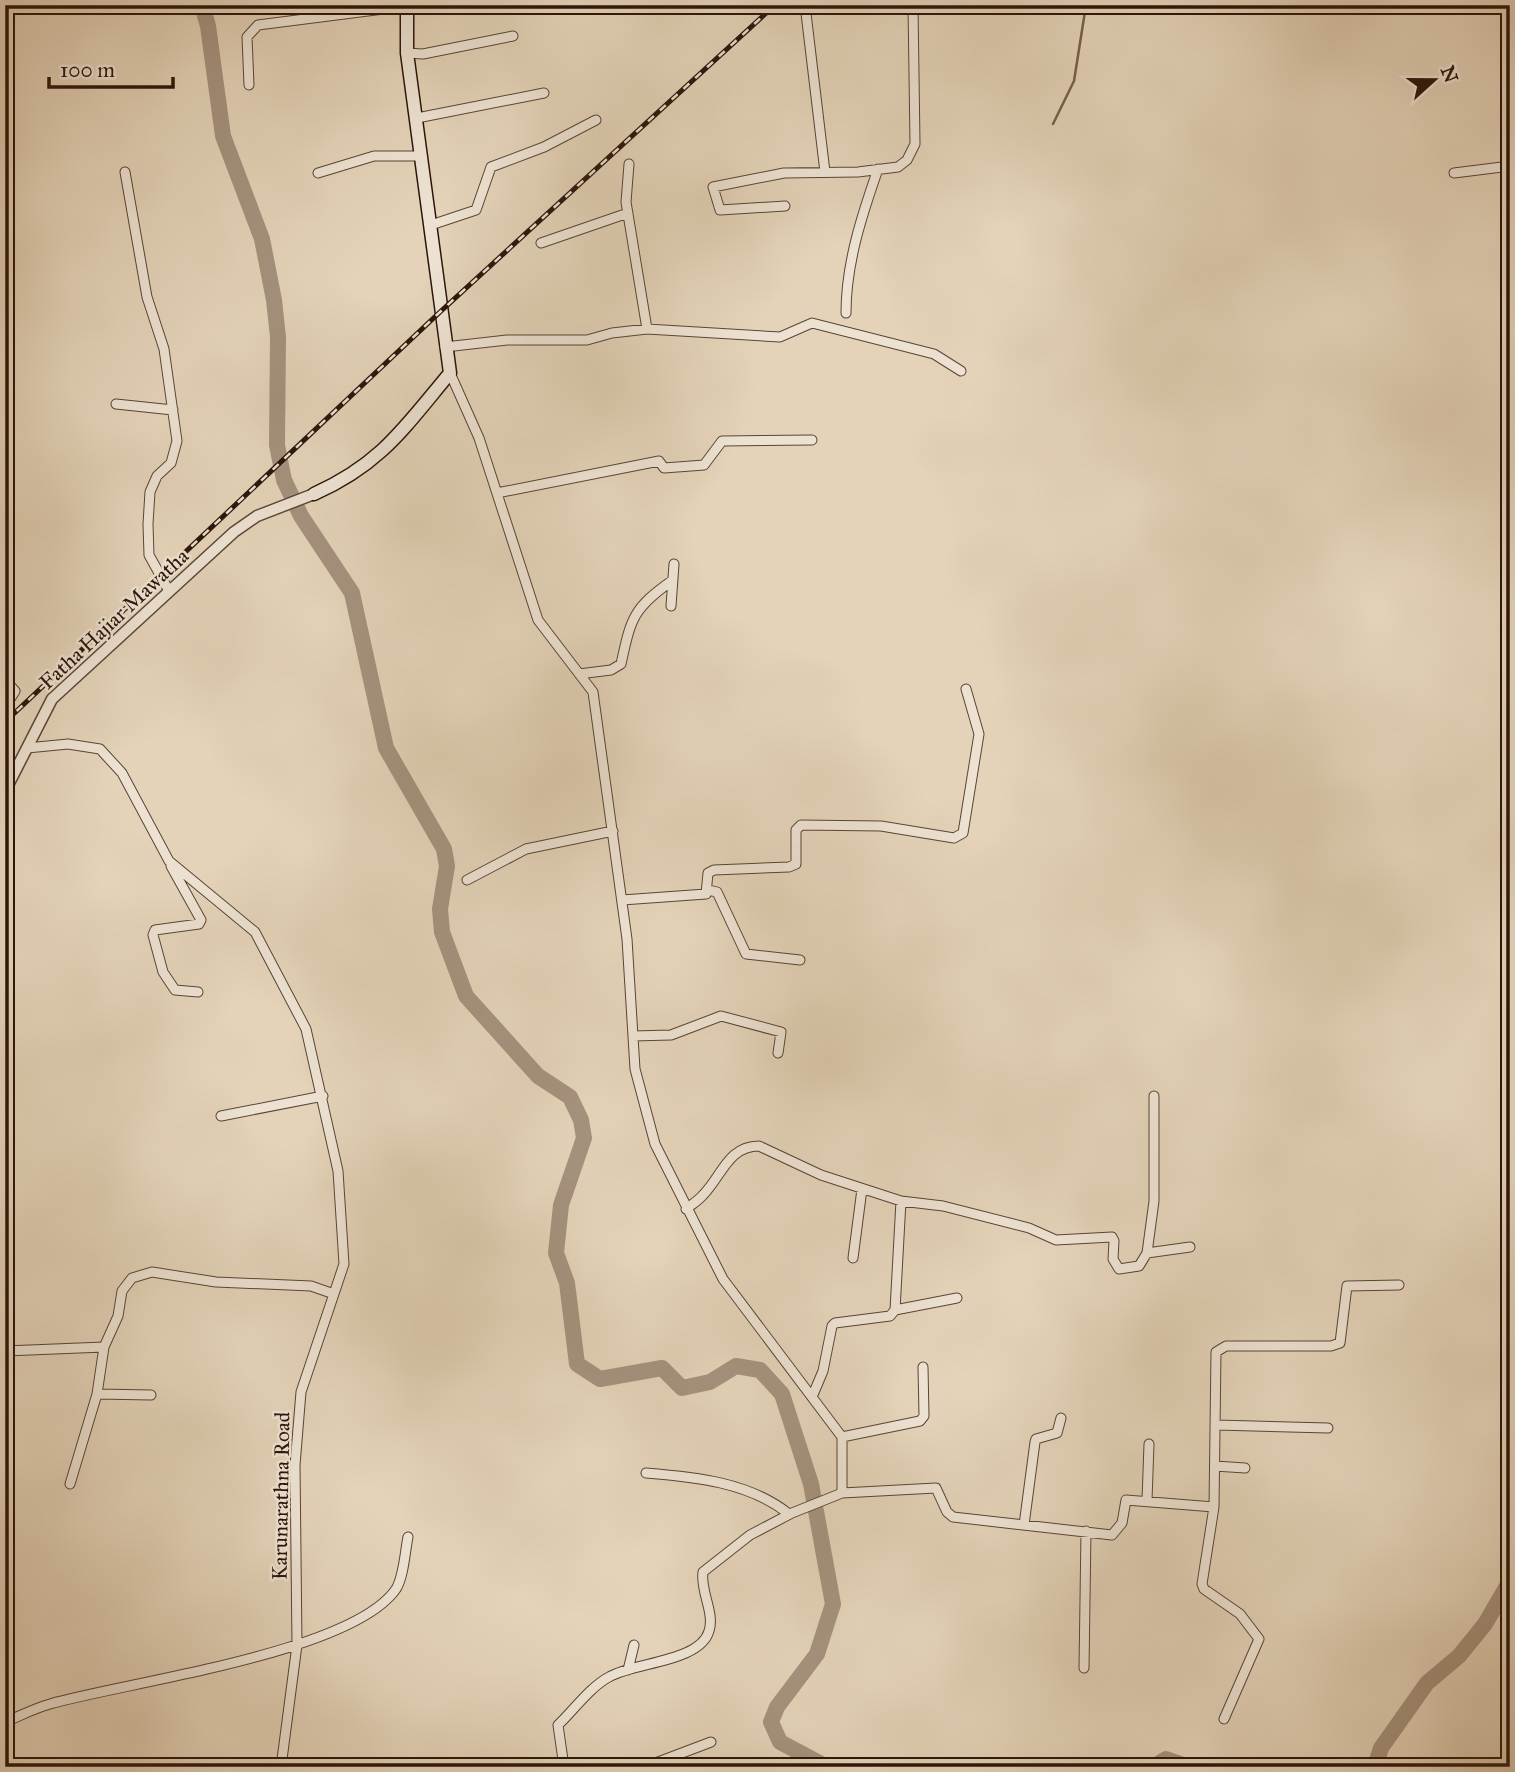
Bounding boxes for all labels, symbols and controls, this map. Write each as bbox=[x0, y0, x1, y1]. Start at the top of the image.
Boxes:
scale bar bbox=[49, 46, 173, 90]
north arrow bbox=[1400, 46, 1470, 116]
text: 100 m bbox=[60, 57, 115, 83]
text: N bbox=[1436, 62, 1463, 86]
street label: Fatha Hajiar Mawatha bbox=[34, 543, 194, 695]
street label: Karunarathna Road bbox=[267, 1411, 295, 1580]

